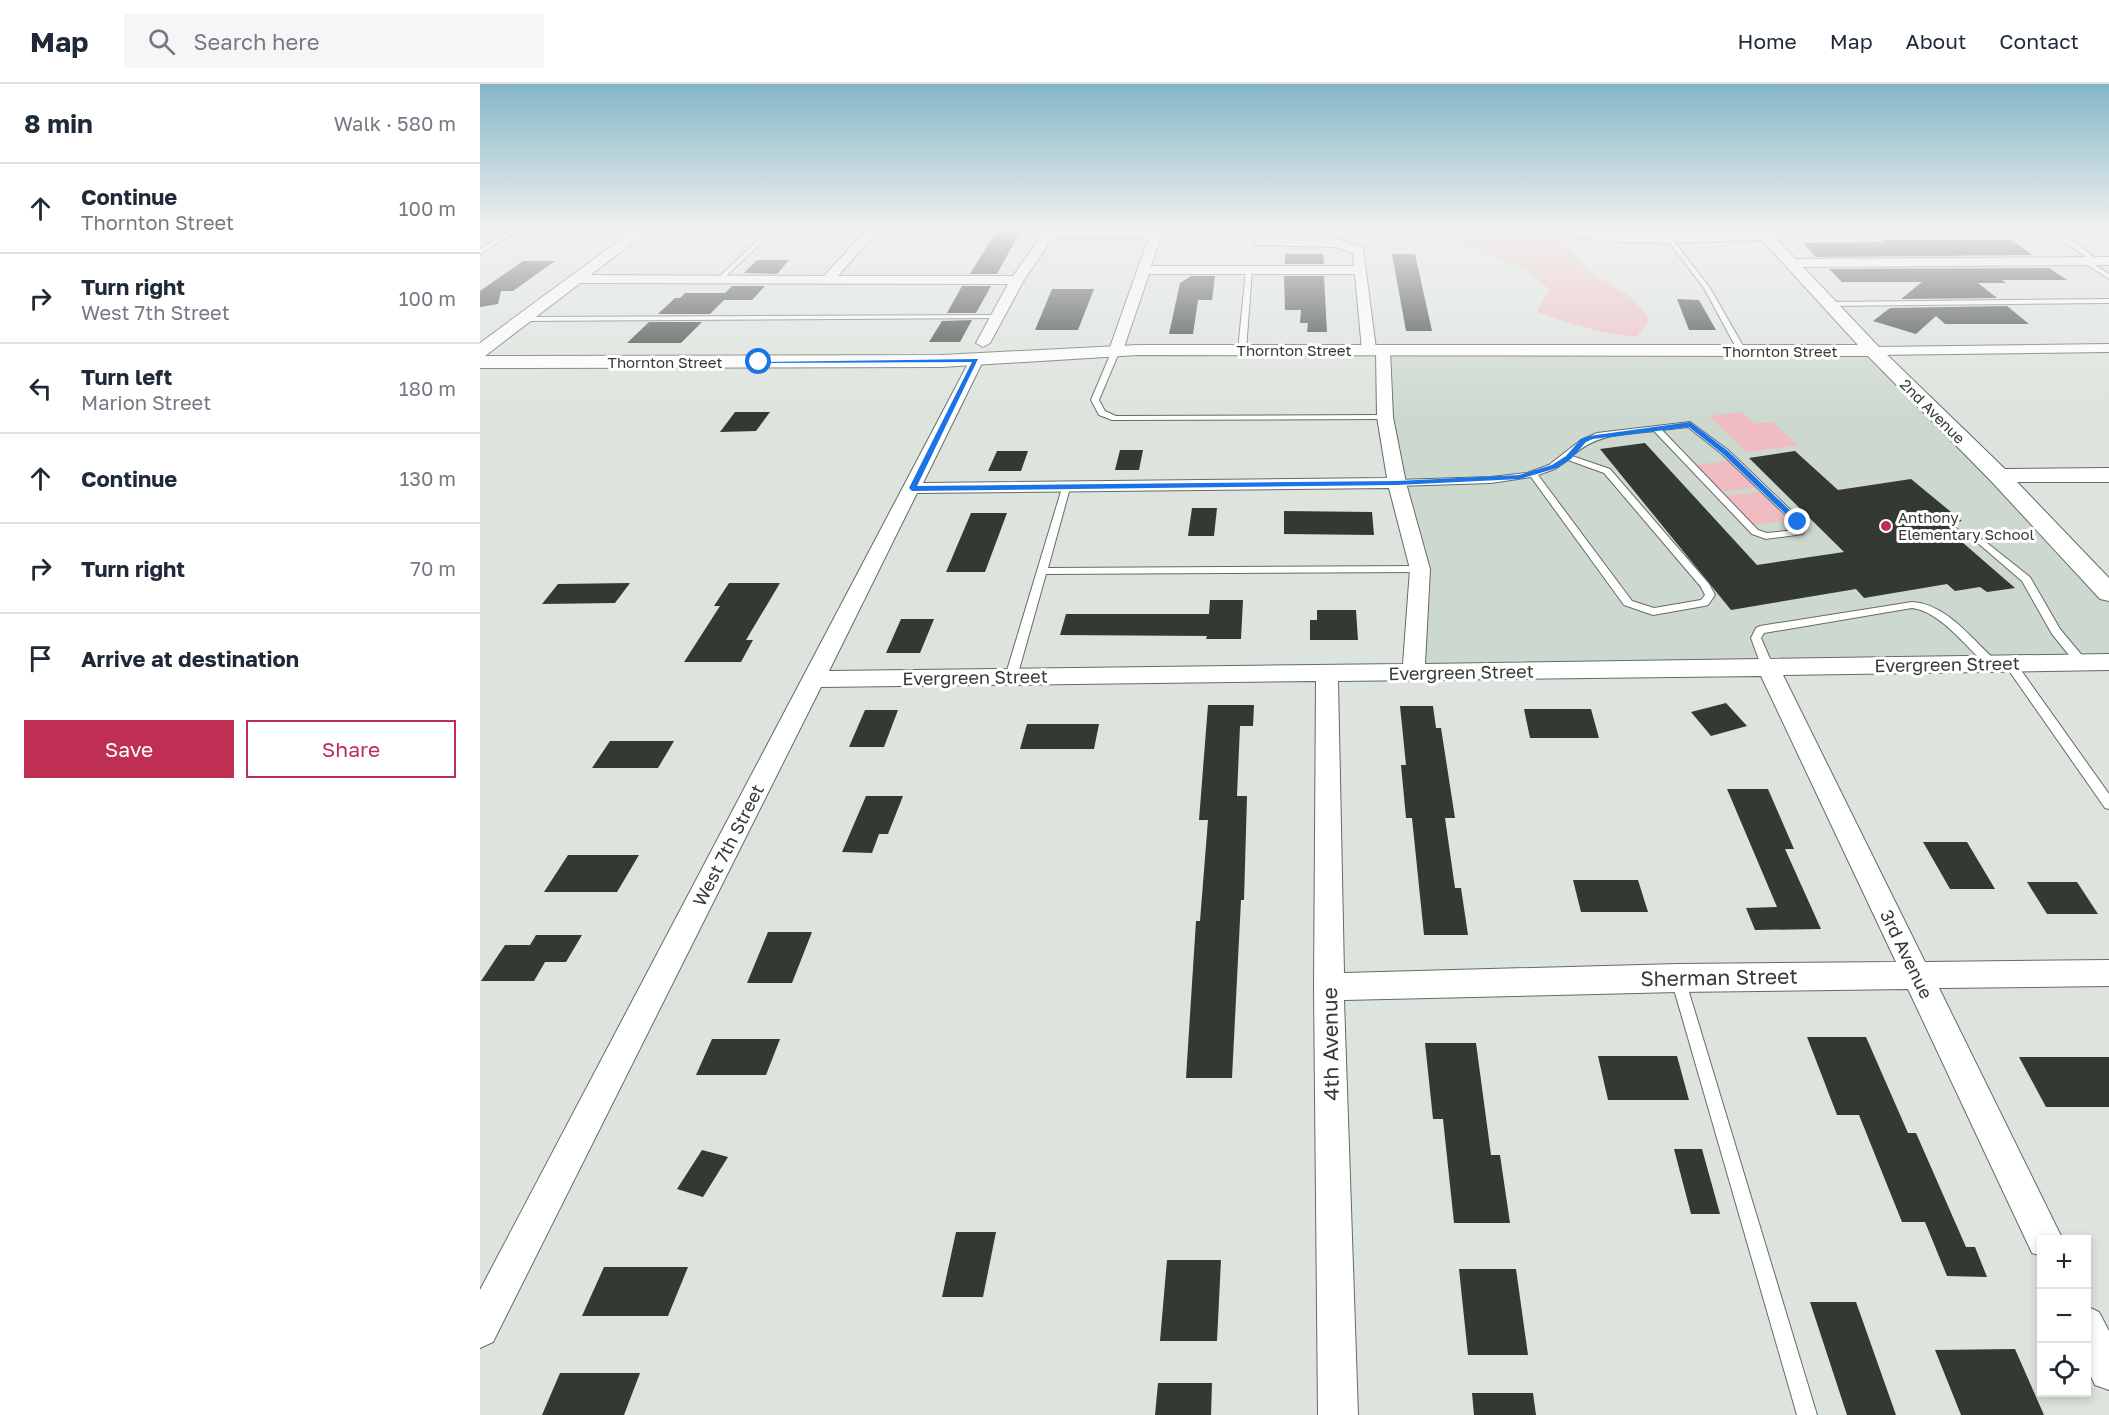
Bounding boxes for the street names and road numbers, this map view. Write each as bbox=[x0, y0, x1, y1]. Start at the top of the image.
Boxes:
street label: Thornton Street bbox=[1237, 341, 1351, 359]
street label: Thornton Street bbox=[1723, 342, 1837, 360]
street label: Thornton Street bbox=[608, 353, 722, 371]
street label: 2nd Avenue bbox=[1897, 375, 1969, 447]
street label: Evergreen Street bbox=[1874, 652, 2020, 676]
street label: Evergreen Street bbox=[1388, 660, 1534, 684]
street label: Evergreen Street bbox=[902, 665, 1048, 689]
street label: West 7th Street bbox=[688, 780, 768, 910]
street label: 3rd Avenue bbox=[1876, 906, 1938, 1002]
street label: Sherman Street bbox=[1640, 963, 1798, 991]
street label: 4th Avenue bbox=[1316, 987, 1344, 1101]

